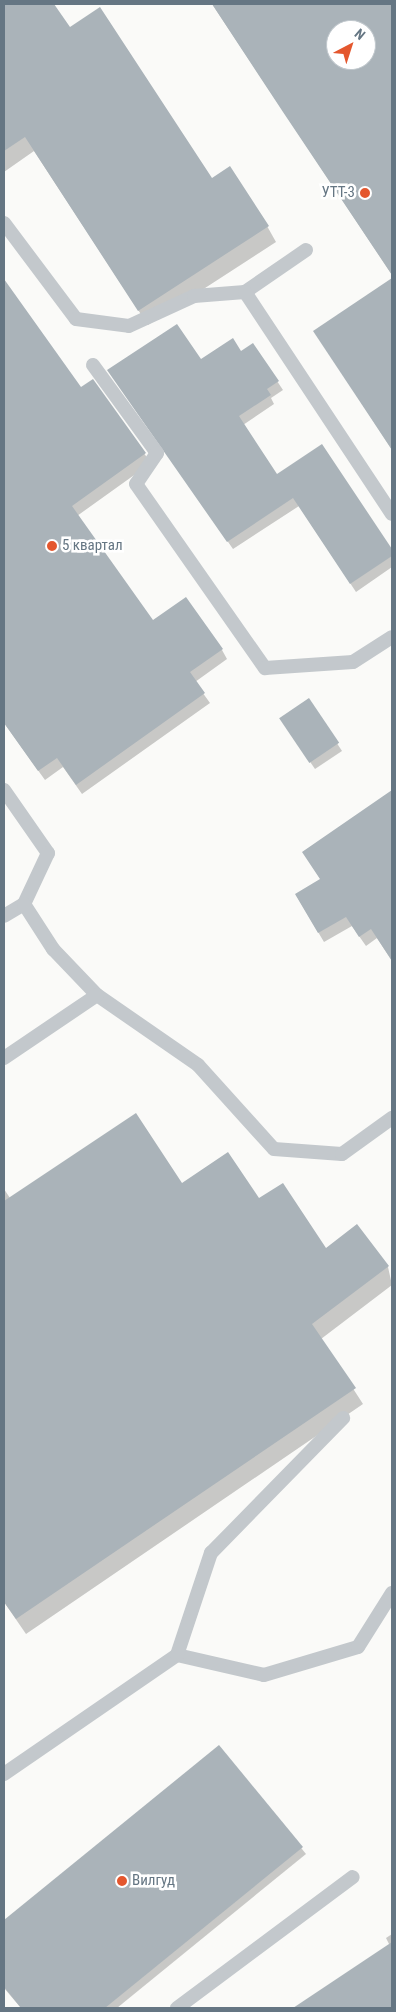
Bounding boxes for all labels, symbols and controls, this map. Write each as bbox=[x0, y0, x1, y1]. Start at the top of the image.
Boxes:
north arrow bbox=[326, 20, 376, 70]
text: N bbox=[352, 25, 368, 43]
place label: УТТ-3 bbox=[321, 184, 355, 202]
marker: УТТ-3 bbox=[359, 187, 371, 199]
place label: 5 квартал bbox=[62, 537, 123, 555]
marker: 5 квартал bbox=[46, 540, 58, 552]
place label: Вилгуд bbox=[132, 1872, 175, 1890]
marker: Вилгуд bbox=[116, 1875, 128, 1887]

